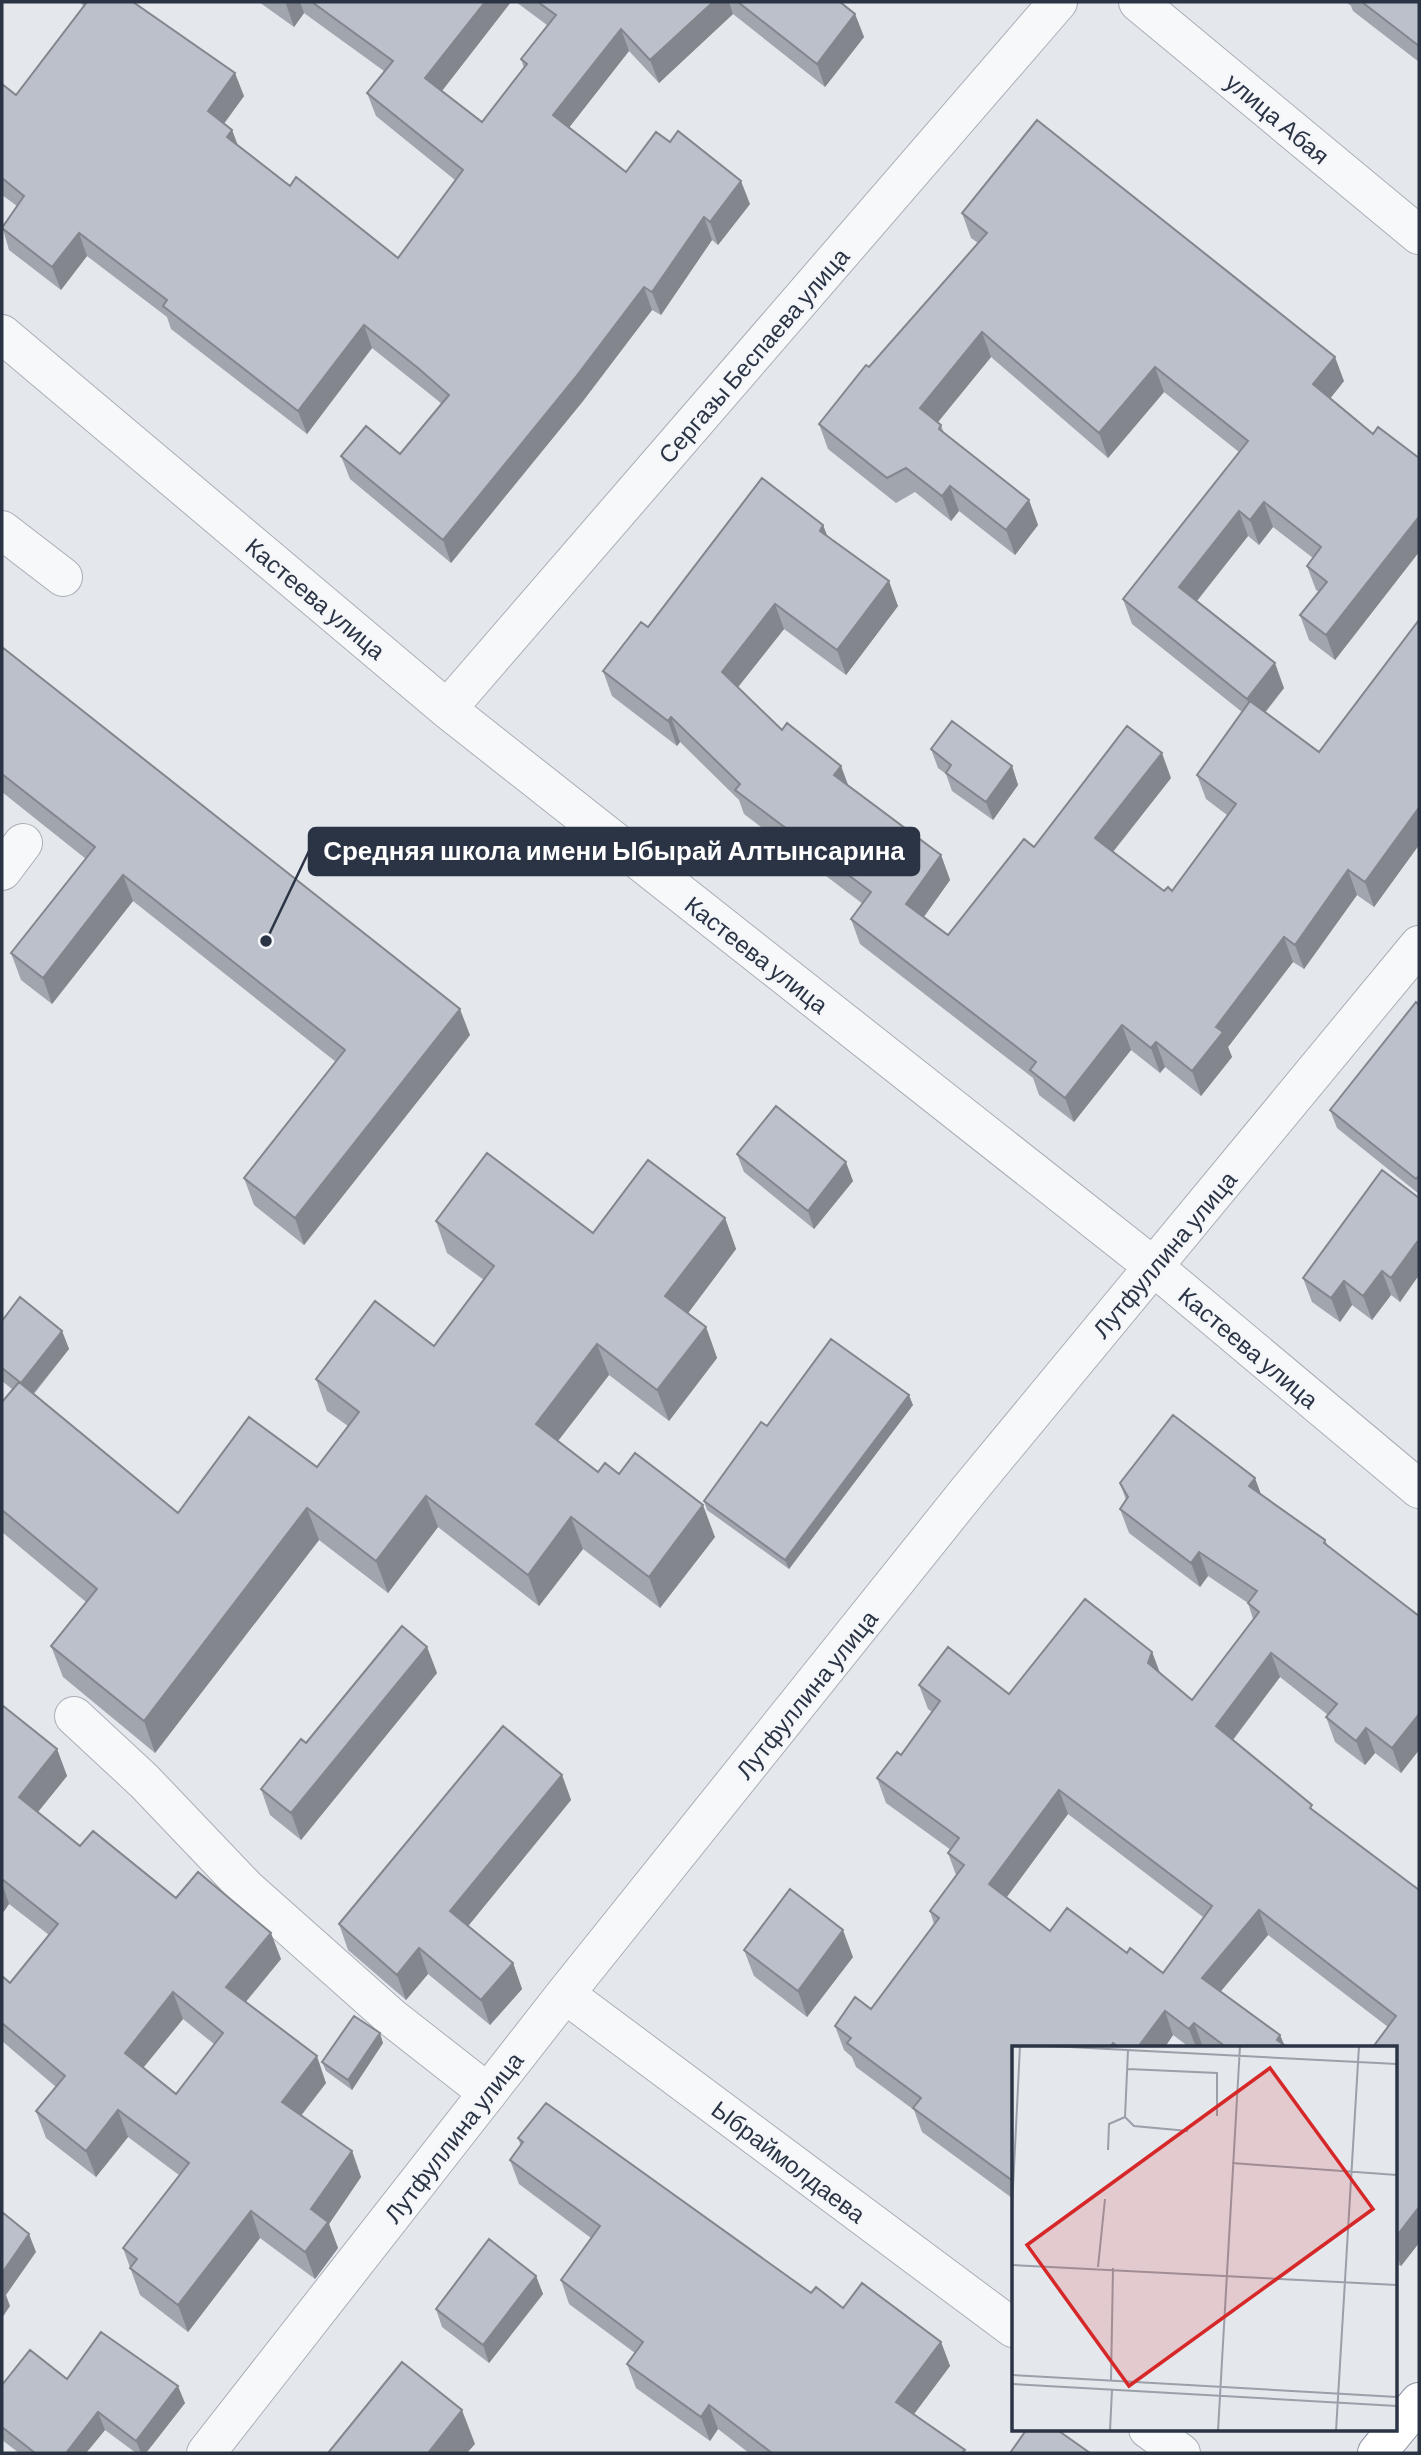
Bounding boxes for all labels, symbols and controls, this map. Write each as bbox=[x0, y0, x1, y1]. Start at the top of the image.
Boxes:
street label: улица Абая bbox=[1220, 66, 1336, 170]
street label: Сергазы Беспаева улица bbox=[652, 241, 855, 469]
street label: Кастеева улица bbox=[240, 531, 392, 665]
callout: Средняя школа имени Ыбырай Алтынсарина bbox=[309, 828, 919, 875]
text: Средняя школа имени Ыбырай Алтынсарина bbox=[323, 834, 905, 865]
street label: Кастеева улица bbox=[680, 889, 835, 1019]
street label: Лутфуллина улица bbox=[1086, 1164, 1243, 1343]
street label: Кастеева улица bbox=[1173, 1280, 1325, 1414]
street label: Лутфуллина улица bbox=[729, 1603, 883, 1784]
street label: Лутфуллина улица bbox=[377, 2045, 529, 2228]
inset map bbox=[1012, 2046, 1396, 2430]
street label: Ыбраймолдаева bbox=[706, 2094, 872, 2229]

